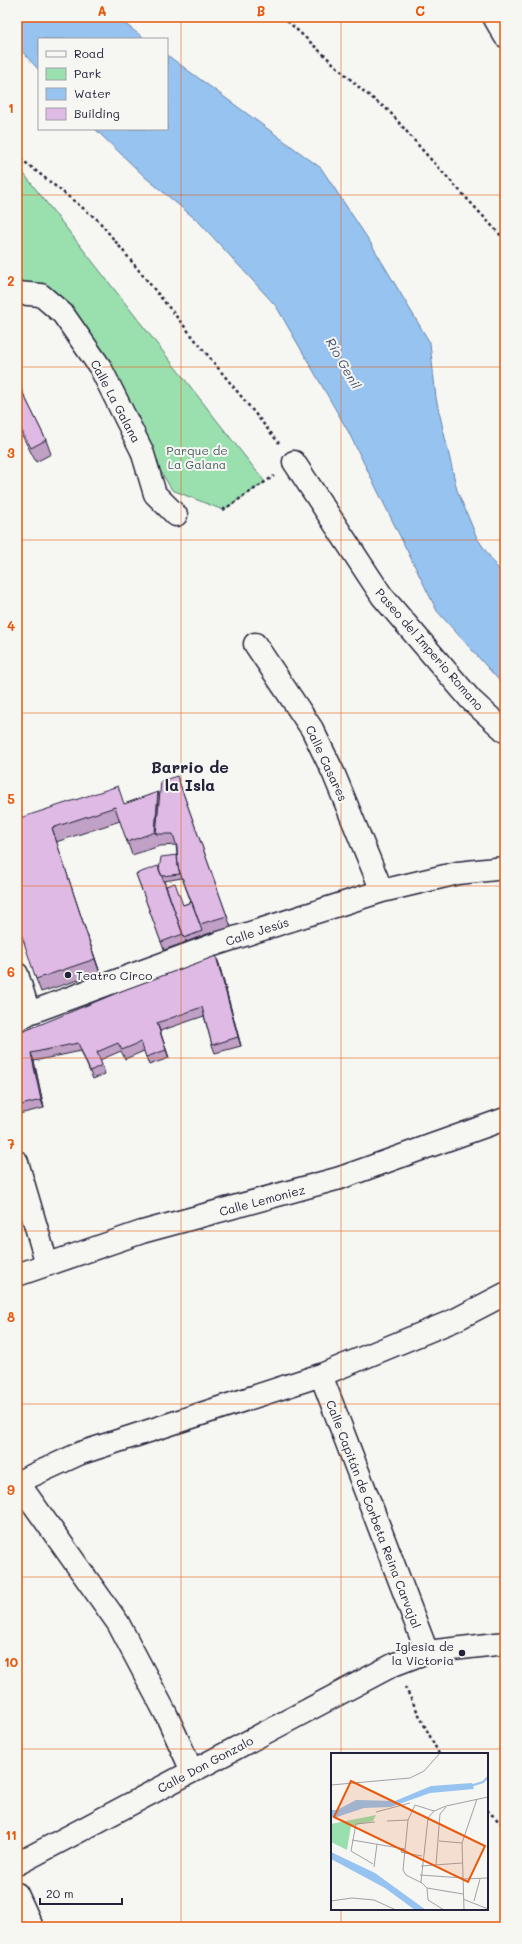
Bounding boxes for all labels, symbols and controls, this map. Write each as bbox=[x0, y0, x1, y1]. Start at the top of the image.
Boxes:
text: A bbox=[97, 2, 107, 19]
text: B bbox=[257, 2, 266, 19]
text: C bbox=[415, 2, 425, 19]
legend bbox=[38, 38, 168, 130]
text: Road bbox=[74, 45, 104, 61]
text: Park bbox=[74, 65, 101, 81]
text: Water bbox=[74, 85, 111, 101]
text: 1 bbox=[8, 99, 14, 116]
text: Building bbox=[74, 105, 120, 121]
text: 2 bbox=[7, 272, 15, 289]
water label: Río Genil bbox=[323, 334, 366, 392]
street label: Calle La Galana bbox=[87, 357, 145, 445]
park label: Parque de La Galana bbox=[166, 442, 228, 472]
text: 3 bbox=[7, 444, 15, 461]
street label: Paseo del Imperio Romano bbox=[373, 585, 487, 713]
text: 4 bbox=[7, 617, 15, 634]
street label: Calle Casares bbox=[302, 722, 352, 804]
district label: Barrio de la Isla bbox=[151, 756, 229, 795]
text: 5 bbox=[7, 790, 15, 807]
street label: Calle Jesús bbox=[223, 913, 291, 949]
text: 6 bbox=[7, 963, 15, 980]
place label: Teatro Circo bbox=[76, 967, 152, 983]
marker: Teatro Circo bbox=[63, 970, 73, 980]
text: 7 bbox=[7, 1135, 15, 1152]
street label: Calle Lemoniez bbox=[217, 1181, 307, 1219]
text: 8 bbox=[7, 1308, 15, 1325]
street label: Calle Capitán de Corbeta Reina Carvajal bbox=[323, 1398, 425, 1630]
text: 9 bbox=[7, 1481, 15, 1498]
place label: Iglesia de la Victoria bbox=[392, 1638, 454, 1668]
marker: Iglesia de la Victoria bbox=[457, 1648, 467, 1658]
text: 10 bbox=[4, 1653, 18, 1670]
street label: Calle Don Gonzalo bbox=[154, 1732, 256, 1796]
inset map bbox=[331, 1753, 488, 1910]
text: 11 bbox=[5, 1826, 17, 1843]
scale bar bbox=[40, 1880, 122, 1906]
text: 20 m bbox=[46, 1885, 74, 1901]

